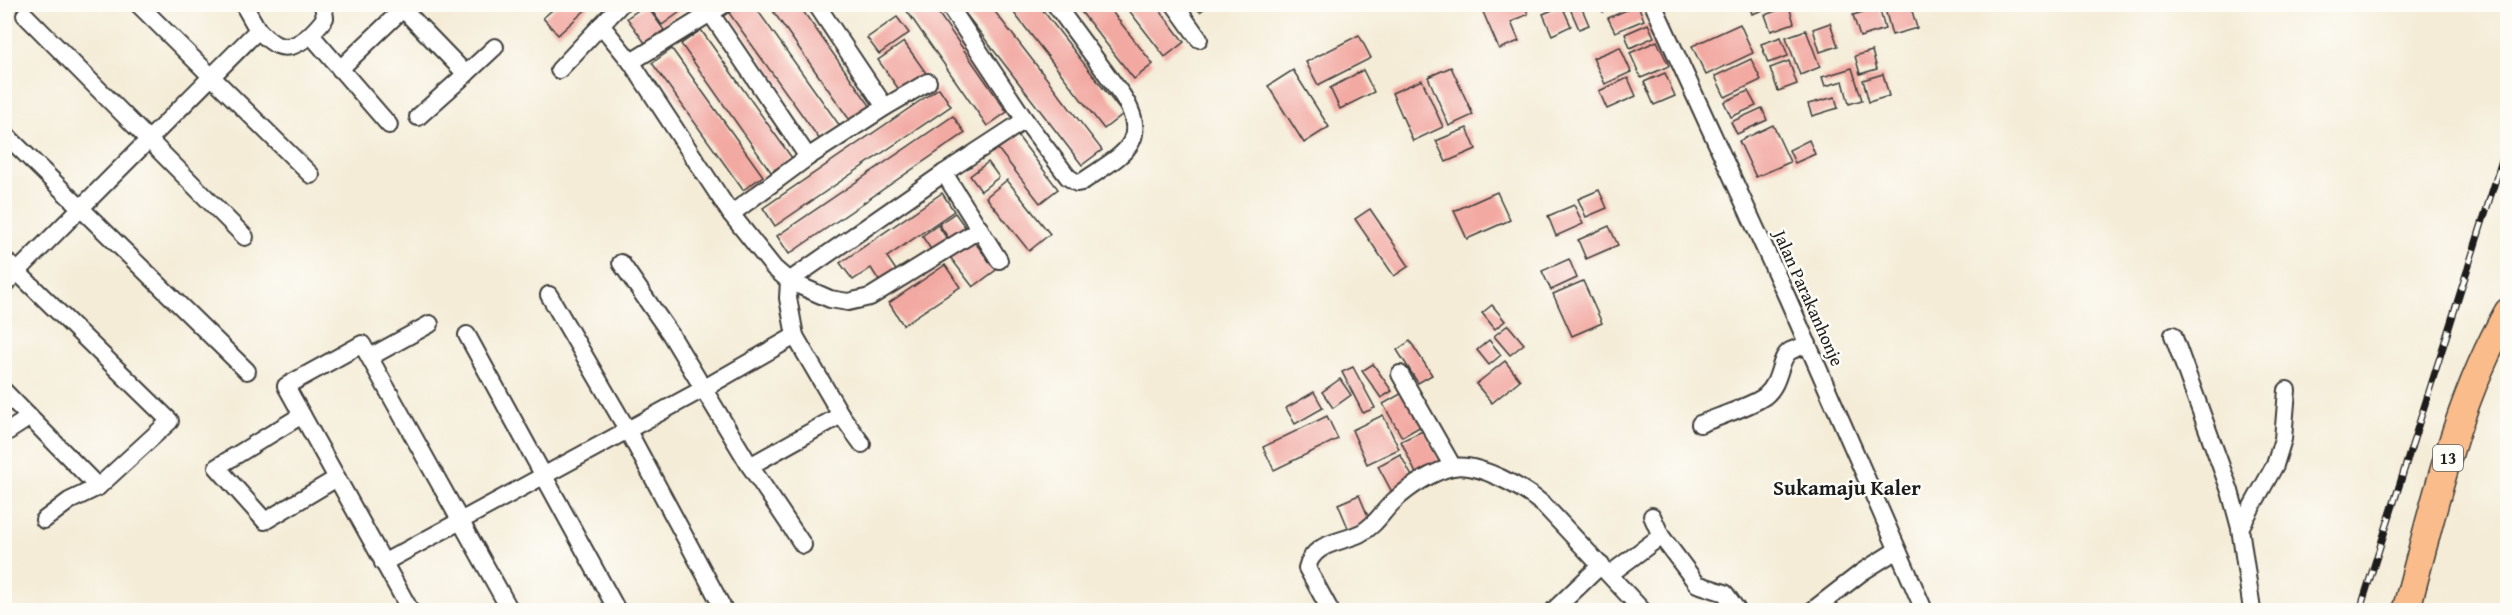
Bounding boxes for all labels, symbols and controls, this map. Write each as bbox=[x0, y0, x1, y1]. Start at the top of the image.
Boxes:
street label: Jalan Parakanhonje bbox=[1766, 224, 1851, 370]
road number: 13 bbox=[2433, 445, 2463, 471]
district label: Sukamaju Kaler bbox=[1773, 472, 1921, 503]

